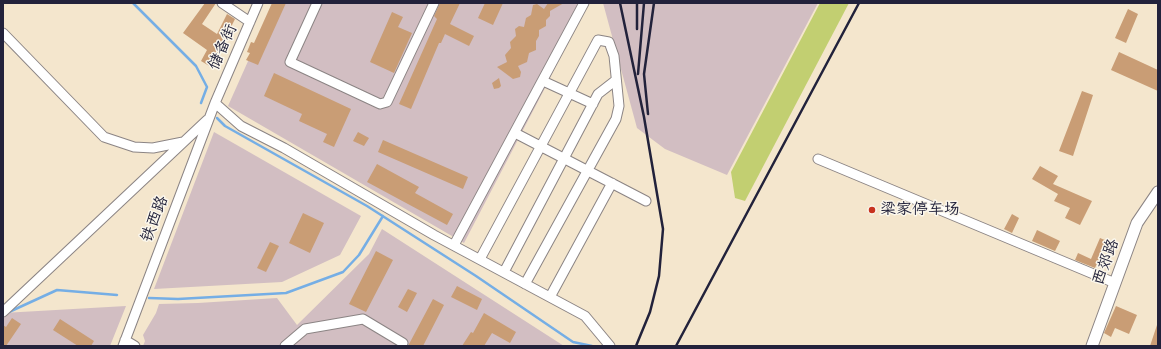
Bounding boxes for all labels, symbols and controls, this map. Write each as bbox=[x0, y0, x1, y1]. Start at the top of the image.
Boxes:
street label: 储备街 bbox=[204, 21, 242, 73]
street label: 铁西路 bbox=[137, 193, 173, 245]
place label: 梁家停车场 bbox=[880, 200, 960, 220]
marker: 梁家停车场 bbox=[867, 205, 877, 215]
street label: 西郊路 bbox=[1089, 236, 1123, 288]

